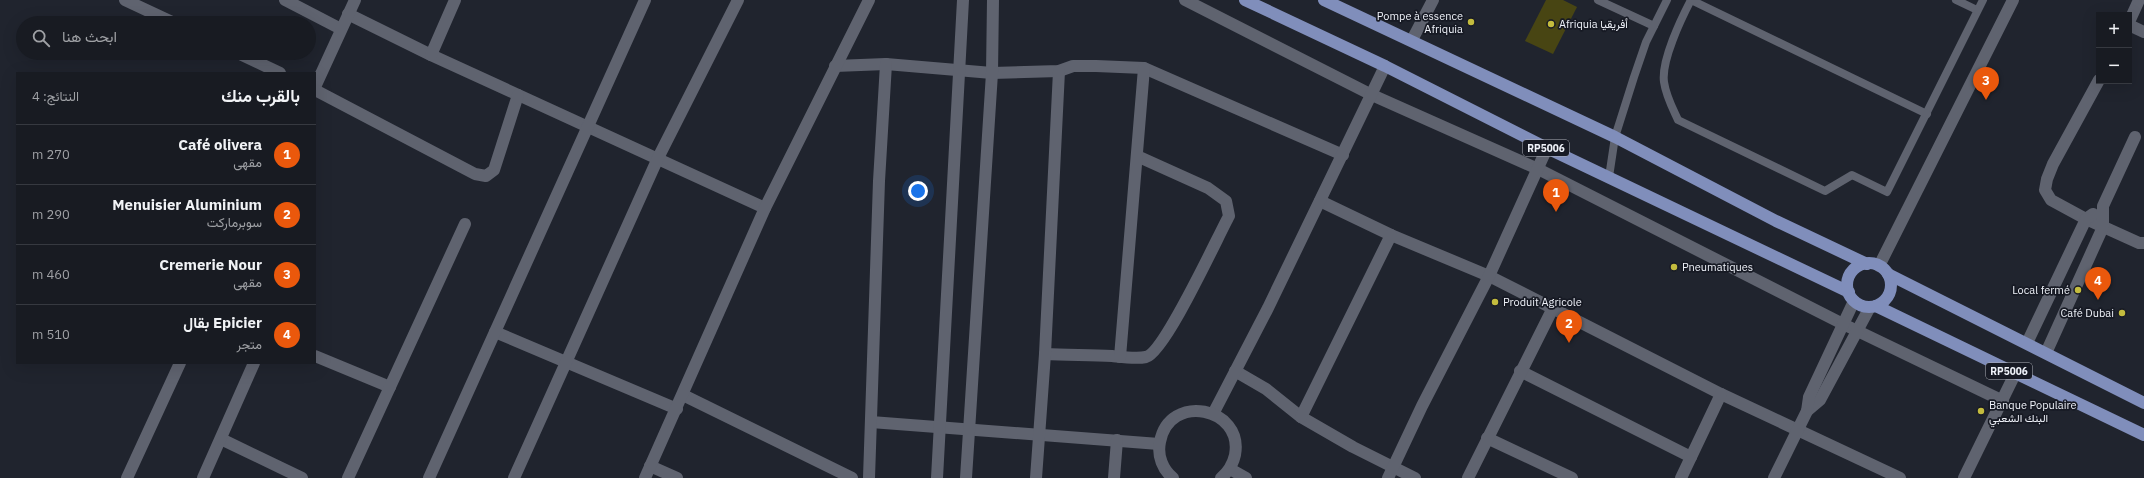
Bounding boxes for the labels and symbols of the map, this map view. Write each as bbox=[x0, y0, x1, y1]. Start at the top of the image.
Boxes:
place label: Pompe à essence Afriquia bbox=[1377, 9, 1463, 36]
marker: Pompe à essence Afriquia bbox=[1466, 17, 1476, 27]
place label: Afriquia أفريقيا bbox=[1559, 17, 1628, 31]
marker: Afriquia أفريقيا bbox=[1546, 19, 1556, 29]
pin: 3 bbox=[1973, 67, 1999, 100]
road number: RP5006 bbox=[1523, 140, 1569, 156]
pin: 1 bbox=[1543, 179, 1569, 212]
your location bbox=[908, 181, 928, 201]
place label: Pneumatiques bbox=[1682, 260, 1753, 274]
marker: Pneumatiques bbox=[1669, 262, 1679, 272]
pin: 4 bbox=[2085, 267, 2111, 300]
place label: Local fermé bbox=[2012, 283, 2070, 297]
marker: Local fermé bbox=[2073, 285, 2083, 295]
place label: Produit Agricole bbox=[1503, 295, 1582, 309]
marker: Produit Agricole bbox=[1490, 297, 1500, 307]
place label: Café Dubai bbox=[2061, 306, 2114, 320]
marker: Café Dubai bbox=[2117, 308, 2127, 318]
pin: 2 bbox=[1556, 310, 1582, 343]
road number: RP5006 bbox=[1986, 363, 2032, 379]
place label: Banque Populaire البنك الشعبي bbox=[1989, 398, 2076, 428]
marker: Banque Populaire البنك الشعبي bbox=[1976, 406, 1986, 416]

